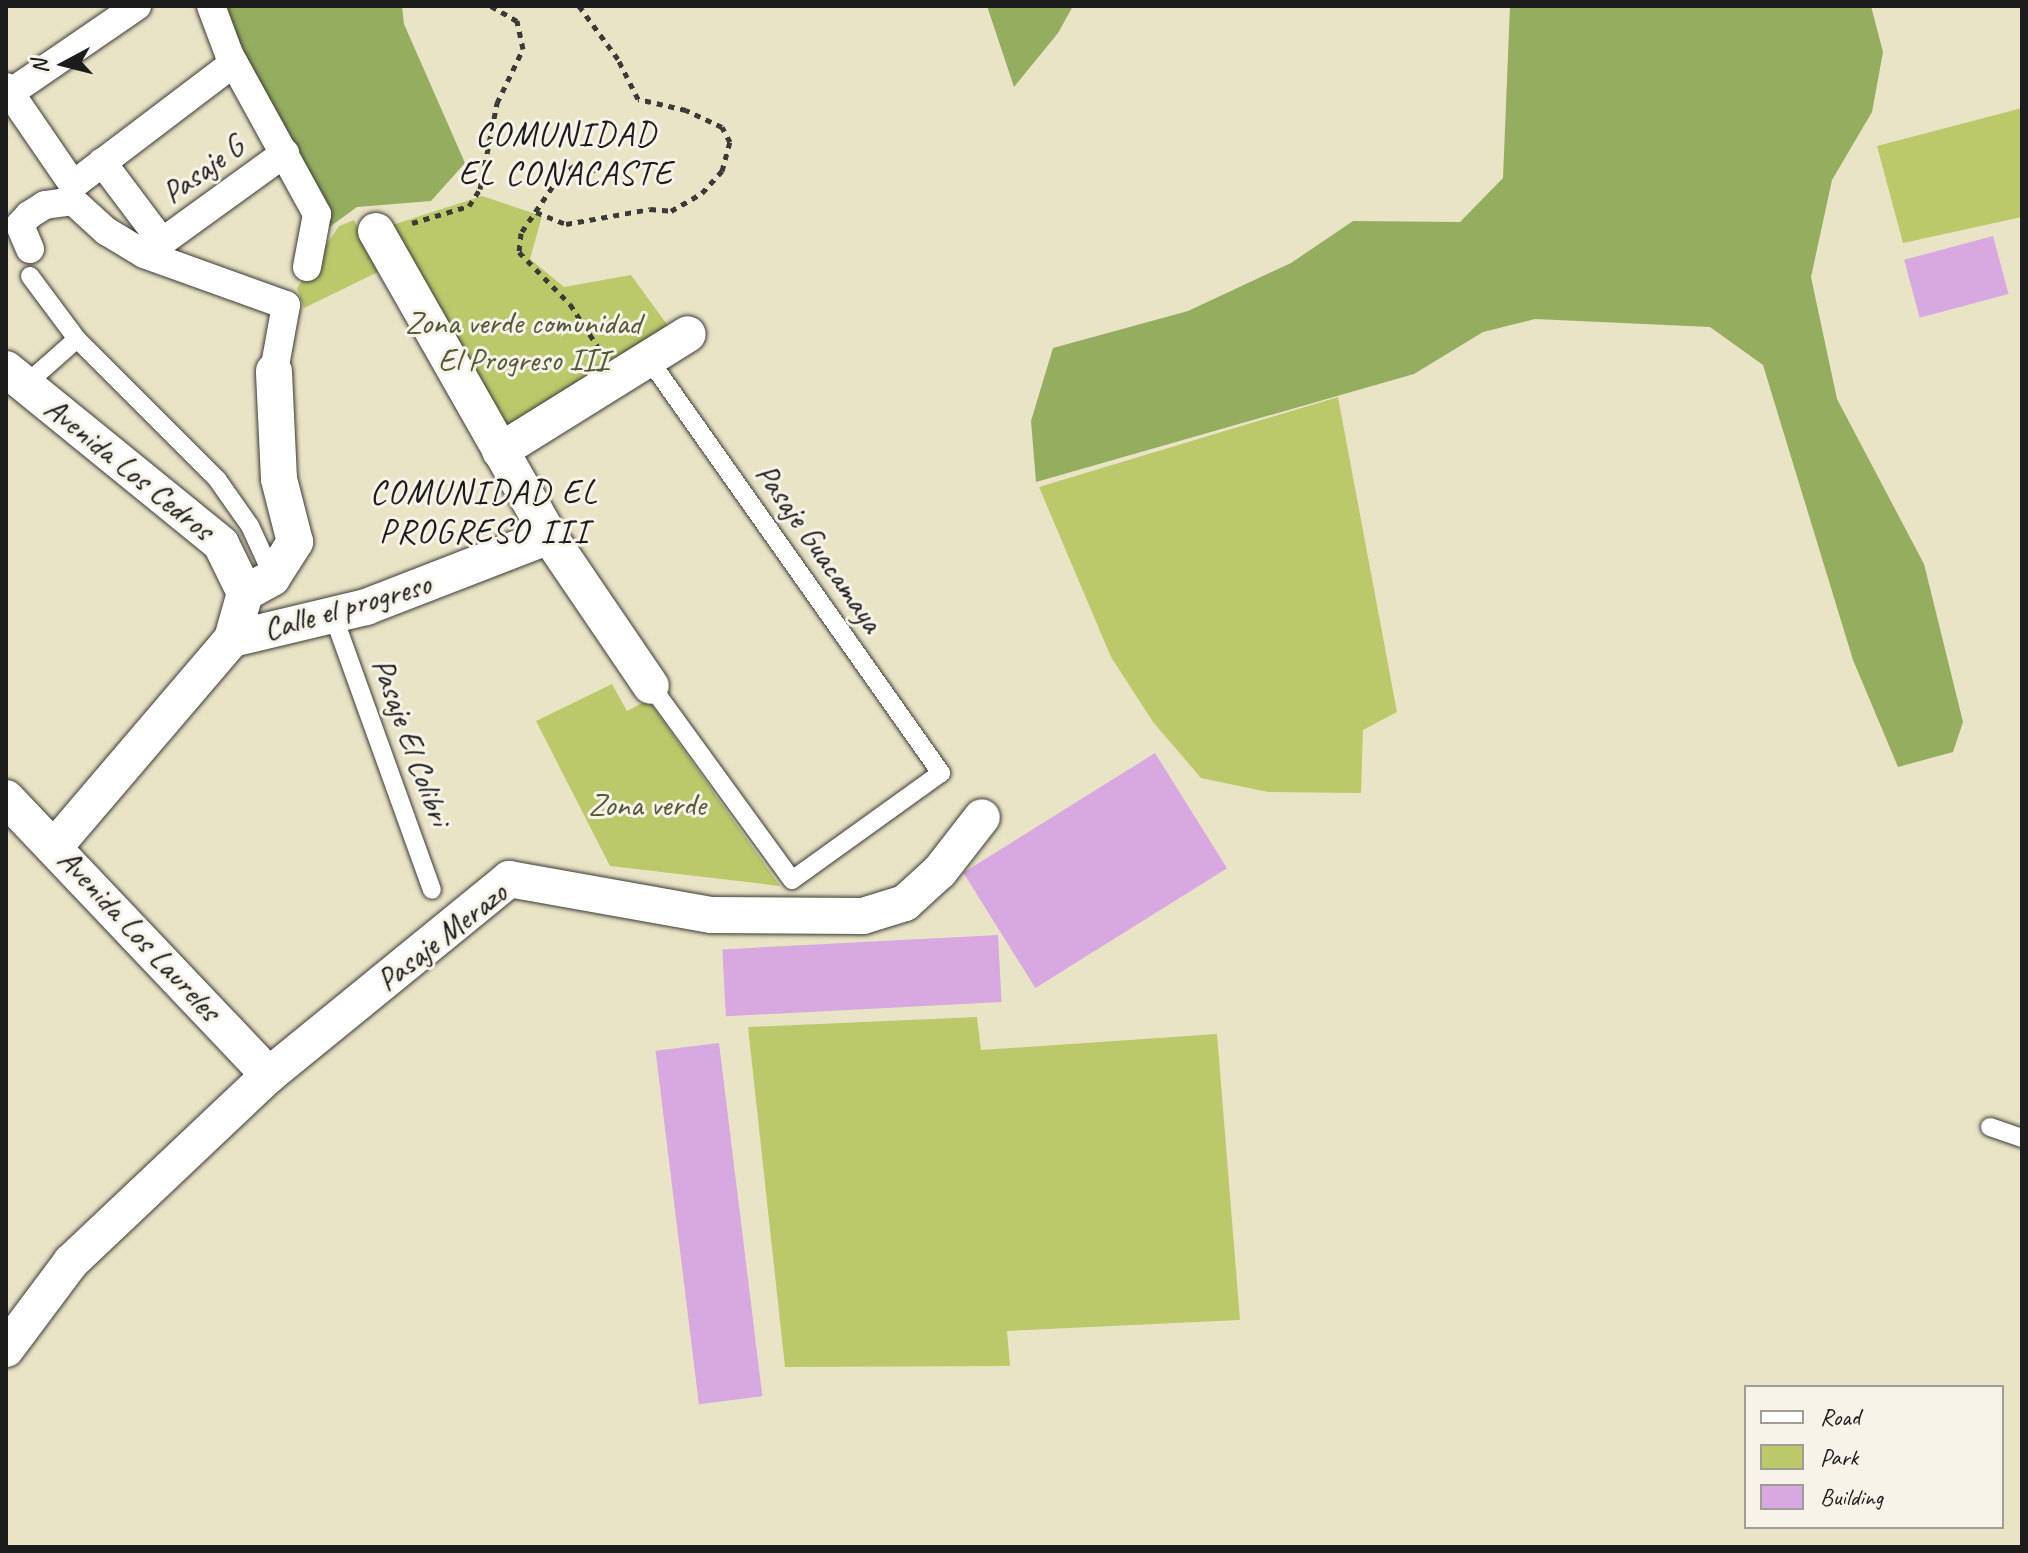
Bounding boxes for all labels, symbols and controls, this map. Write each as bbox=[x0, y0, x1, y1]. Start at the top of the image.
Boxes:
north arrow bbox=[24, 24, 104, 104]
text: N bbox=[25, 58, 55, 75]
district label: COMUNIDAD EL CONACASTE bbox=[458, 113, 674, 192]
street label: Pasaje G bbox=[155, 128, 251, 212]
park label: Zona verde comunidad El Progreso III bbox=[404, 305, 642, 380]
street label: Avenida Los Cedros bbox=[37, 389, 221, 549]
street label: Pasaje Guacamaya bbox=[746, 456, 892, 640]
district label: COMUNIDAD EL PROGRESO III bbox=[370, 471, 598, 550]
street label: Calle el progreso bbox=[259, 565, 435, 649]
street label: Pasaje El Colibri bbox=[363, 653, 459, 831]
park label: Zona verde bbox=[588, 786, 706, 824]
street label: Avenida Los Laureles bbox=[49, 841, 229, 1029]
street label: Pasaje Merazo bbox=[369, 874, 515, 1000]
legend bbox=[1744, 1385, 2004, 1529]
text: Road bbox=[1820, 1402, 1860, 1432]
text: Park bbox=[1820, 1442, 1858, 1472]
text: Building bbox=[1820, 1482, 1883, 1512]

